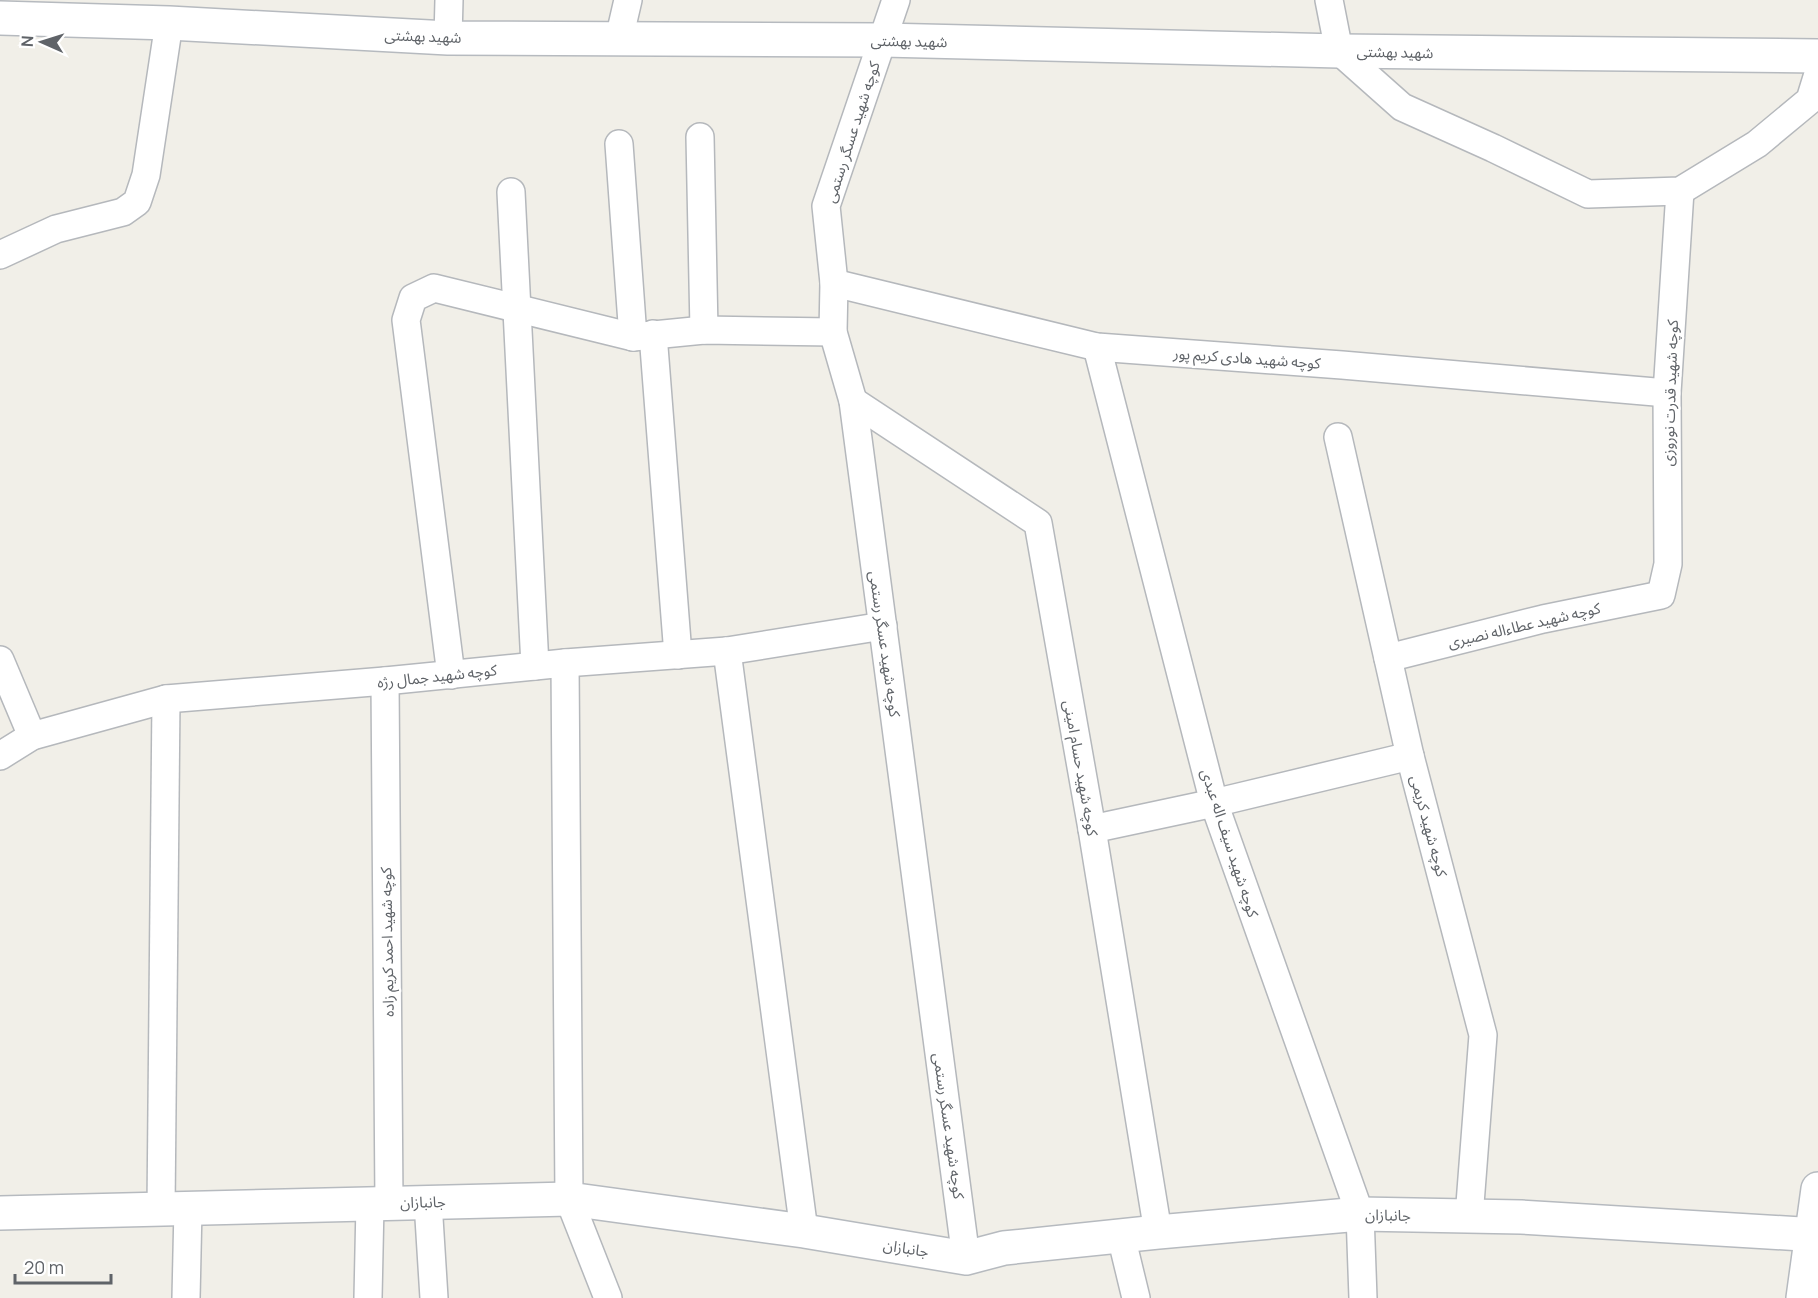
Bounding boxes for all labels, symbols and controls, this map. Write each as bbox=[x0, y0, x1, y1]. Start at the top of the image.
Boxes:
north arrow bbox=[12, 12, 72, 72]
street label: شهید بهشتی bbox=[384, 24, 462, 48]
street label: شهید بهشتی bbox=[870, 30, 948, 52]
text: N bbox=[16, 35, 38, 48]
street label: شهید بهشتی bbox=[1356, 41, 1434, 63]
street label: کوچه شهید عسگر رستمی bbox=[819, 58, 885, 205]
street label: کوچه شهید قدرت نوروزی bbox=[1657, 319, 1683, 467]
street label: کوچه شهید هادی کریم پور bbox=[1172, 342, 1322, 375]
street label: کوچه شهید عسگر رستمی bbox=[864, 570, 906, 719]
street label: کوچه شهید عطاءاله نصیری bbox=[1446, 597, 1603, 653]
street label: کوچه شهید جمال رژه bbox=[376, 659, 499, 693]
street label: کوچه شهید حسام امینی bbox=[1058, 698, 1103, 839]
street label: کوچه شهید سیف اله عبدی bbox=[1196, 766, 1264, 921]
street label: کوچه شهید کریمی bbox=[1405, 773, 1453, 880]
street label: کوچه شهید احمد کریم زاده bbox=[375, 866, 400, 1017]
street label: کوچه شهید عسگر رستمی bbox=[928, 1052, 970, 1201]
street label: جانبازان bbox=[400, 1191, 446, 1213]
street label: جانبازان bbox=[1365, 1204, 1411, 1226]
street label: جانبازان bbox=[882, 1234, 930, 1262]
scale bar bbox=[15, 1247, 111, 1285]
text: 20 m bbox=[24, 1255, 64, 1279]

